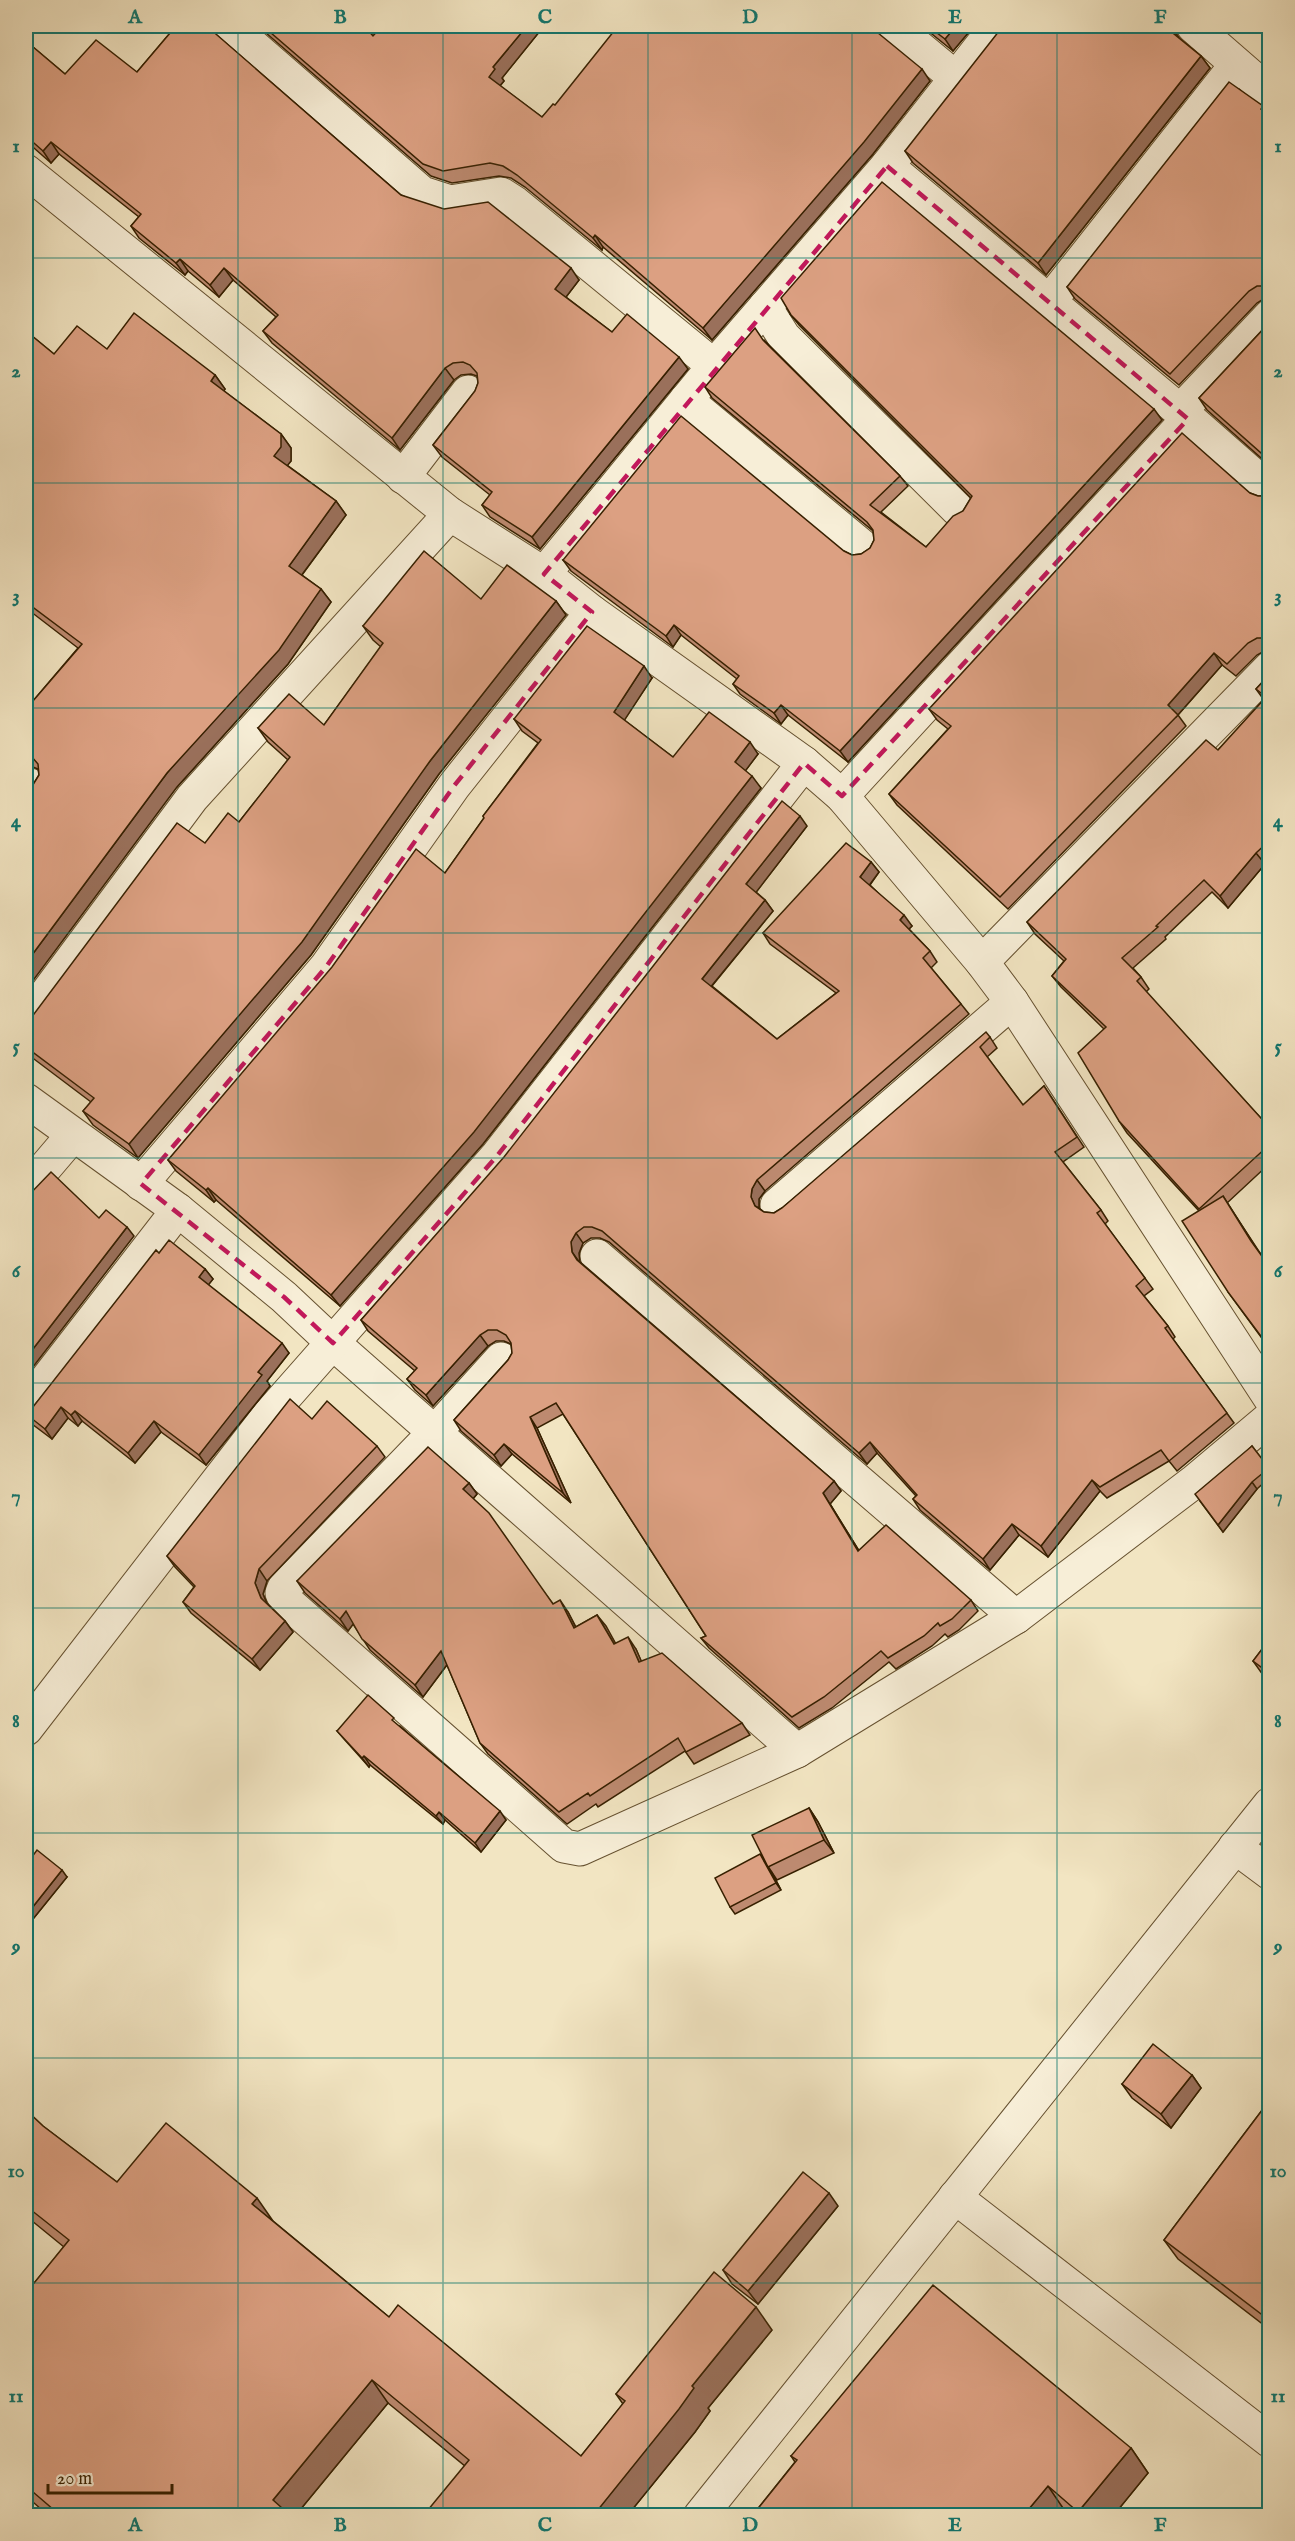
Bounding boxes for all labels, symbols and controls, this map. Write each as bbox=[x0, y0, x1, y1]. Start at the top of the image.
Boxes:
text: A bbox=[127, 5, 143, 30]
text: B bbox=[333, 5, 347, 30]
text: C bbox=[538, 5, 552, 30]
text: D bbox=[742, 5, 758, 30]
text: E bbox=[948, 5, 962, 30]
text: F bbox=[1154, 5, 1167, 30]
text: 1 bbox=[12, 134, 20, 159]
text: 1 bbox=[1274, 134, 1282, 159]
text: 2 bbox=[11, 359, 21, 384]
text: 2 bbox=[1273, 359, 1283, 384]
text: 3 bbox=[12, 584, 20, 609]
text: 3 bbox=[1274, 584, 1282, 609]
text: 4 bbox=[11, 809, 22, 834]
text: 4 bbox=[1273, 809, 1284, 834]
text: 5 bbox=[12, 1034, 20, 1059]
text: 5 bbox=[1274, 1034, 1282, 1059]
text: 6 bbox=[12, 1259, 22, 1284]
text: 6 bbox=[1274, 1259, 1284, 1284]
text: 7 bbox=[11, 1484, 21, 1509]
text: 7 bbox=[1273, 1484, 1283, 1509]
text: 8 bbox=[12, 1709, 20, 1734]
text: 8 bbox=[1274, 1709, 1282, 1734]
text: 9 bbox=[11, 1934, 21, 1959]
text: 9 bbox=[1273, 1934, 1283, 1959]
text: 10 bbox=[7, 2159, 25, 2184]
text: 10 bbox=[1269, 2159, 1287, 2184]
text: 11 bbox=[9, 2384, 23, 2409]
text: 11 bbox=[1271, 2384, 1285, 2409]
scale bar bbox=[48, 2457, 172, 2495]
text: 20 m bbox=[57, 2468, 92, 2491]
text: A bbox=[127, 2513, 143, 2538]
text: B bbox=[333, 2513, 347, 2538]
text: C bbox=[538, 2513, 552, 2538]
text: D bbox=[742, 2513, 758, 2538]
text: E bbox=[948, 2513, 962, 2538]
text: F bbox=[1154, 2513, 1167, 2538]

